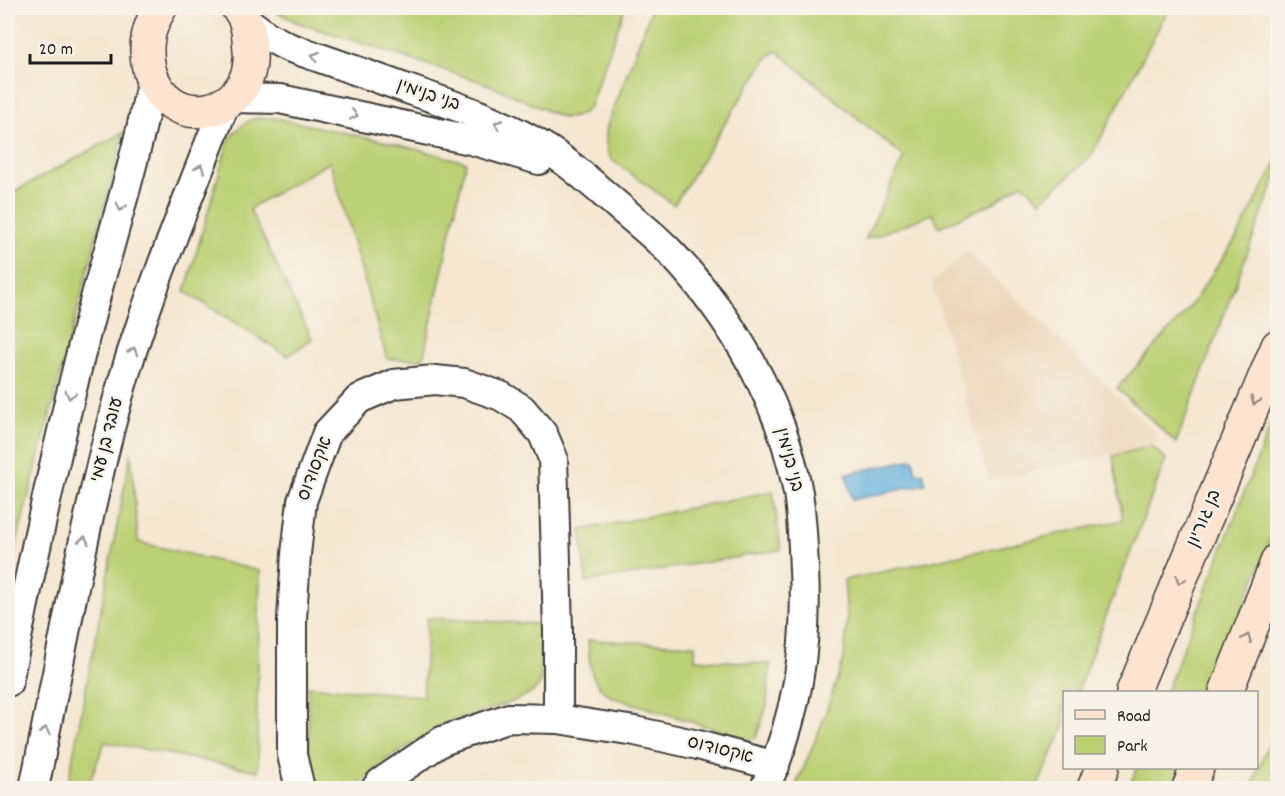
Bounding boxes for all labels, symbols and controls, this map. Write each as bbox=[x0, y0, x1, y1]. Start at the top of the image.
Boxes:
scale bar bbox=[30, 27, 111, 65]
text: 20 m bbox=[39, 38, 73, 63]
one-way arrow bbox=[311, 51, 321, 64]
street label: בני בנימין bbox=[393, 74, 463, 118]
one-way arrow bbox=[348, 107, 358, 120]
one-way arrow bbox=[494, 119, 505, 131]
one-way arrow bbox=[193, 164, 205, 175]
one-way arrow bbox=[116, 201, 128, 212]
one-way arrow bbox=[126, 346, 138, 357]
one-way arrow bbox=[65, 390, 78, 400]
one-way arrow bbox=[1250, 394, 1262, 405]
street label: עובד בן עמי bbox=[85, 395, 131, 485]
street label: בני בנימין bbox=[767, 425, 809, 495]
street label: אקסודוס bbox=[292, 433, 340, 505]
street label: בן גוריון bbox=[1182, 486, 1228, 552]
one-way arrow bbox=[77, 535, 90, 545]
one-way arrow bbox=[1175, 574, 1187, 585]
one-way arrow bbox=[1240, 633, 1252, 644]
legend bbox=[1063, 691, 1258, 769]
text: Road bbox=[1117, 705, 1151, 730]
one-way arrow bbox=[38, 726, 51, 736]
street label: אקסודוס bbox=[684, 731, 756, 771]
text: Park bbox=[1117, 735, 1148, 760]

